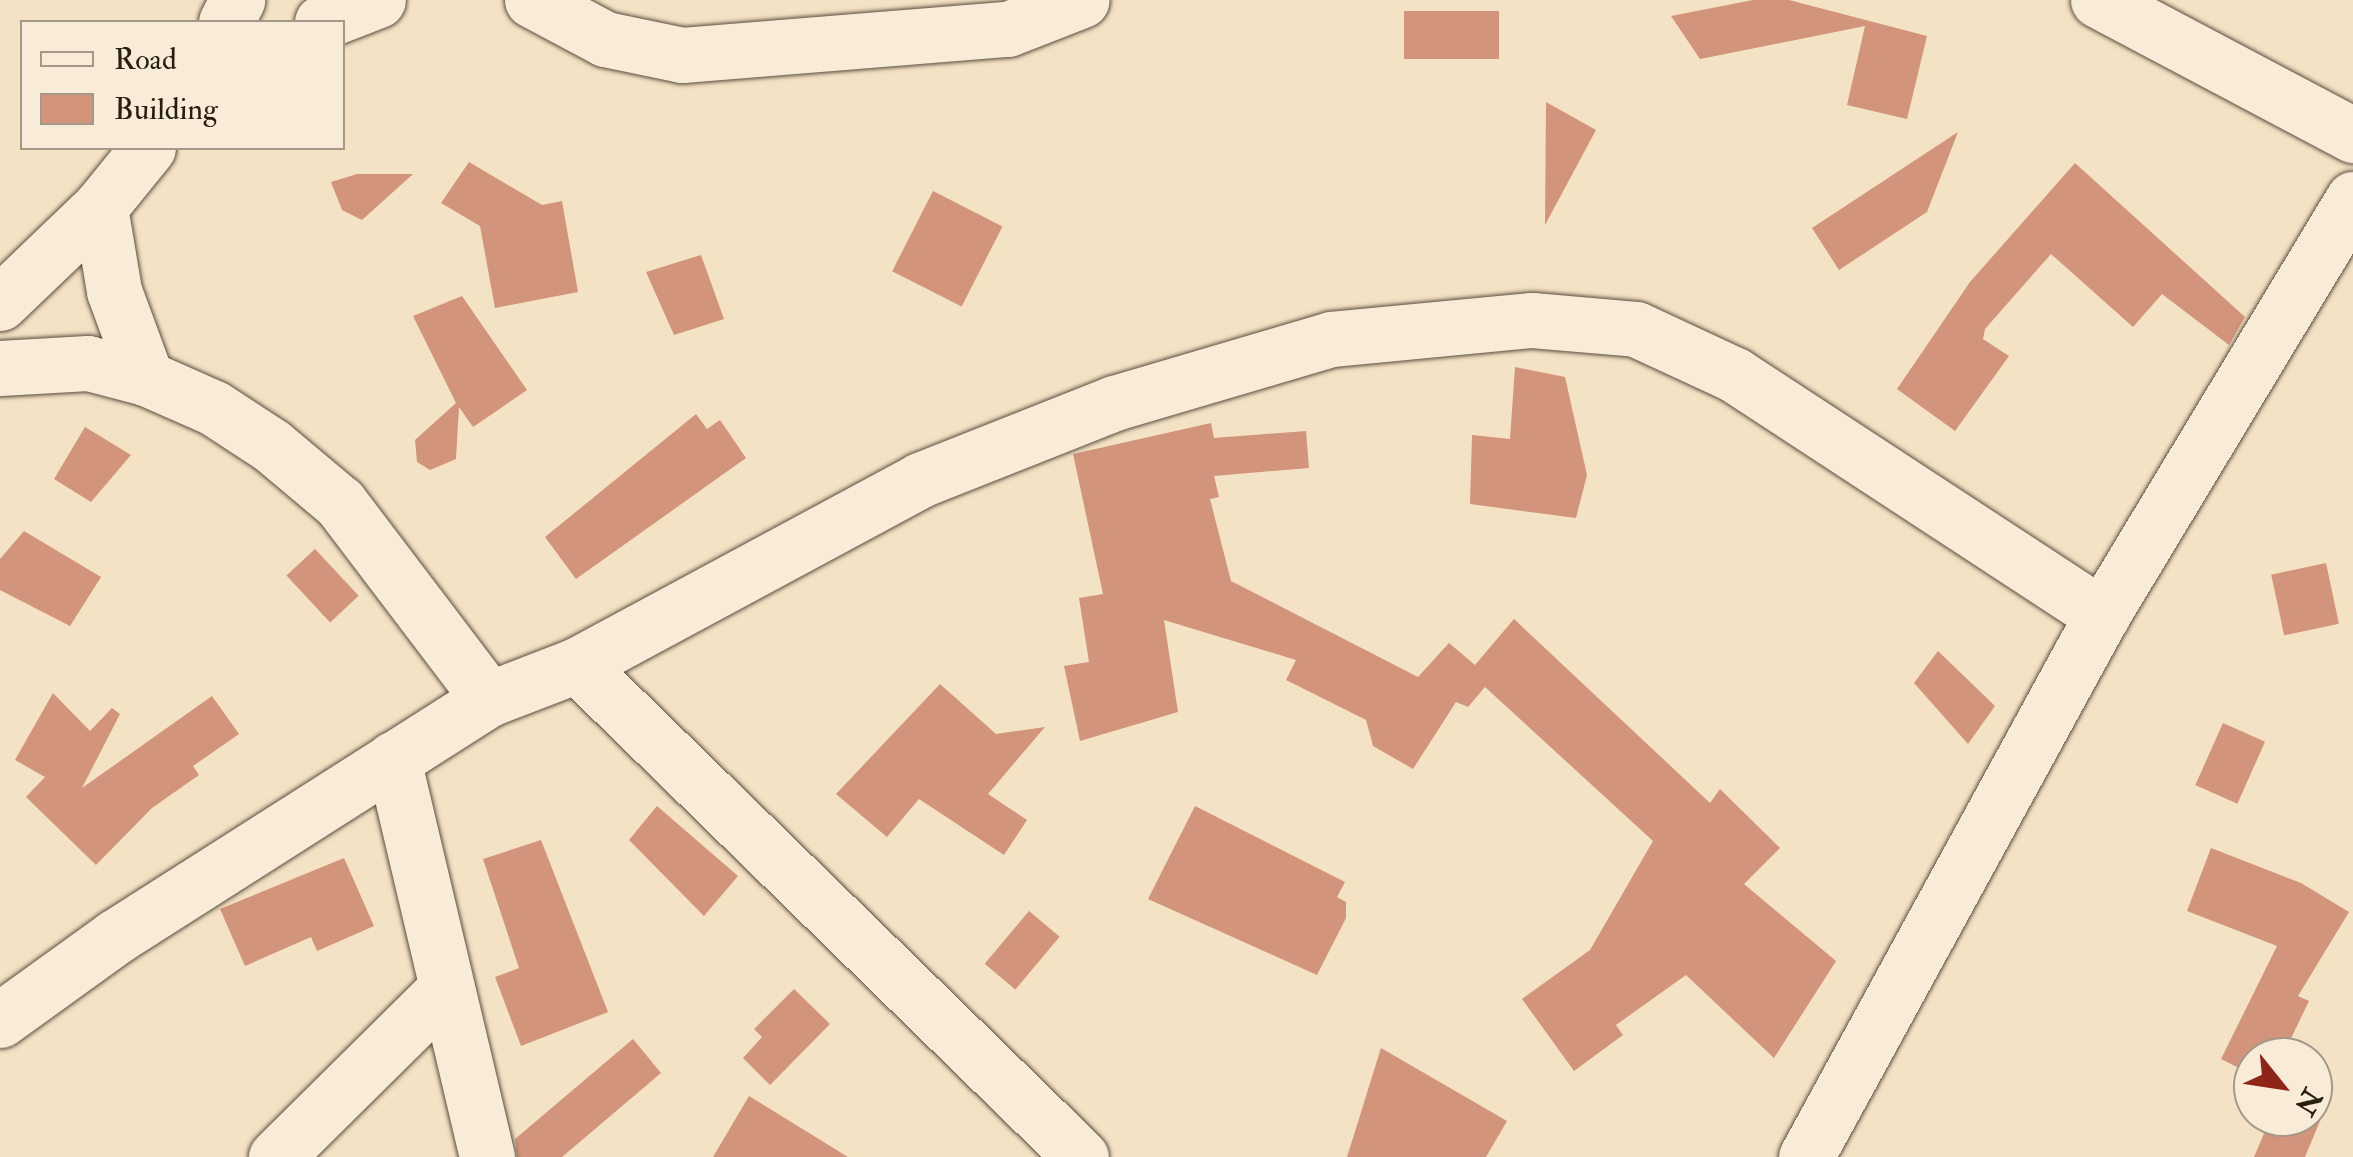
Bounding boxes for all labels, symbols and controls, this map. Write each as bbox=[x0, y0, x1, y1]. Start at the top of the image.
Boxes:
legend bbox=[20, 20, 345, 150]
text: Road bbox=[114, 41, 177, 78]
text: Building bbox=[114, 91, 218, 128]
north arrow bbox=[2233, 1037, 2333, 1137]
text: N bbox=[2286, 1082, 2329, 1121]

